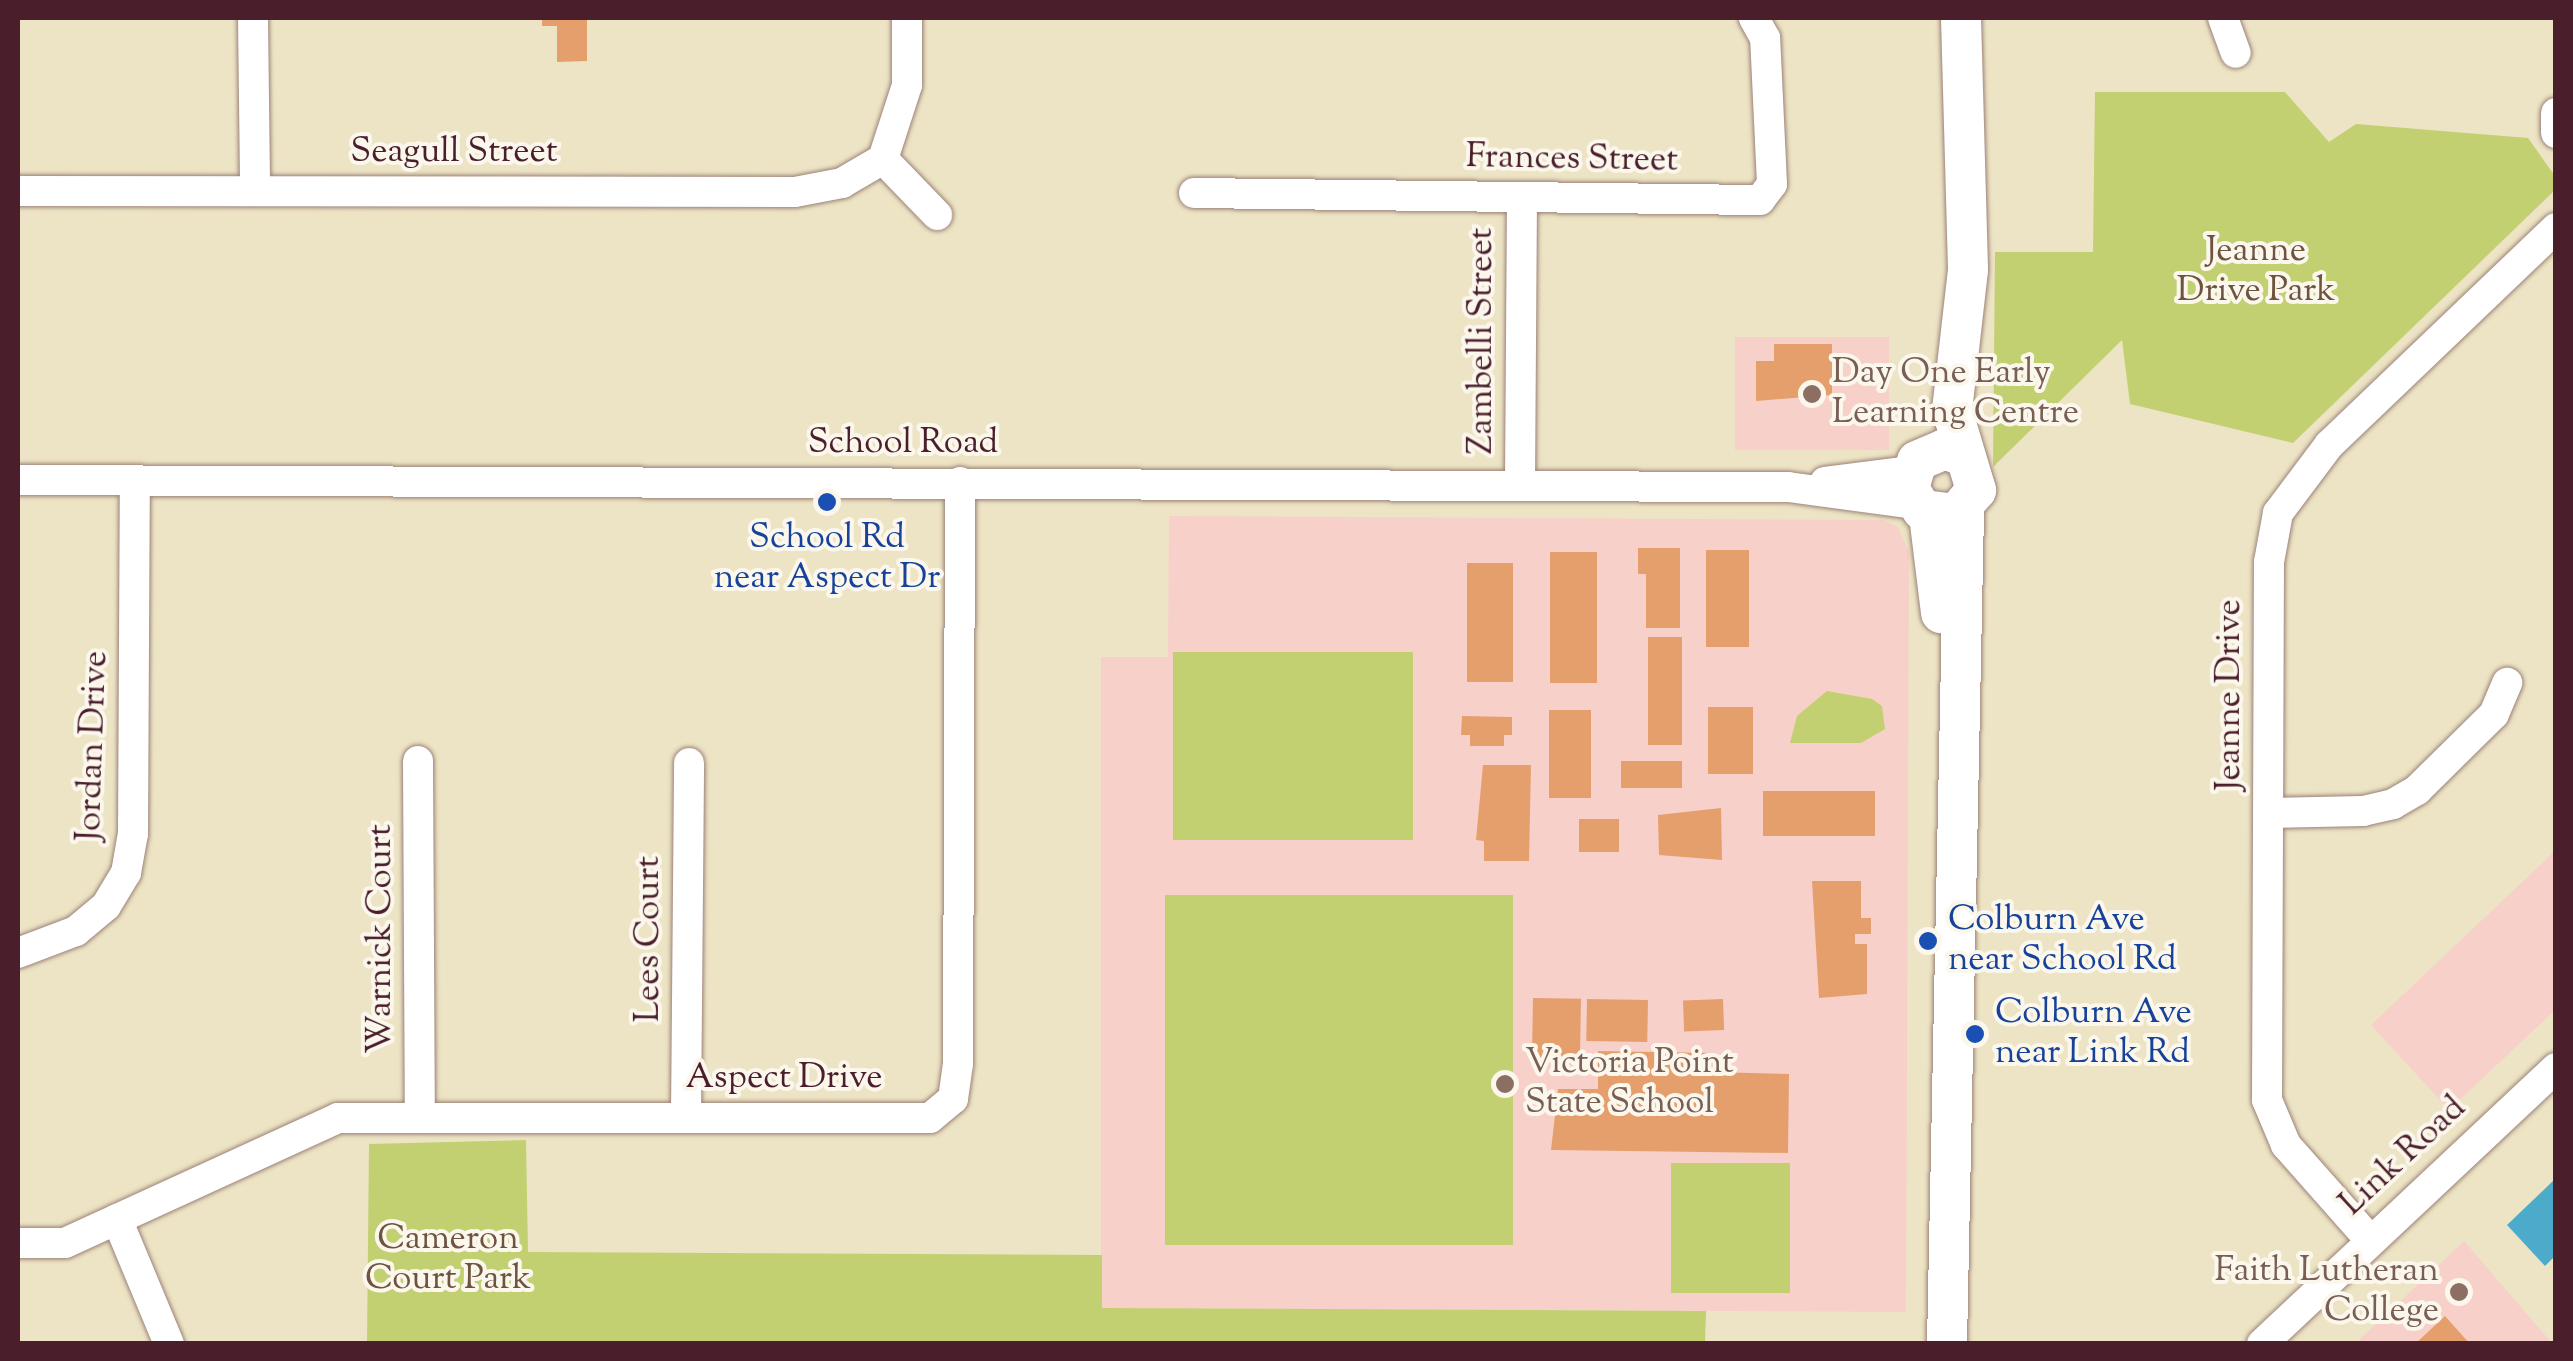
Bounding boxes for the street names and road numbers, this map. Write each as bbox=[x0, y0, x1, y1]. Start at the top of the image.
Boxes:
street label: Seagull Street bbox=[350, 132, 558, 174]
street label: Frances Street bbox=[1466, 137, 1678, 183]
street label: Zambelli Street bbox=[1462, 227, 1504, 455]
street label: School Road bbox=[808, 423, 998, 465]
street label: Jeanne Drive bbox=[2210, 599, 2252, 791]
street label: Jordan Drive bbox=[70, 650, 118, 842]
street label: Warnick Court bbox=[361, 824, 403, 1054]
street label: Lees Court bbox=[629, 856, 671, 1022]
street label: Aspect Drive bbox=[685, 1058, 883, 1100]
street label: Link Road bbox=[2332, 1088, 2476, 1226]

